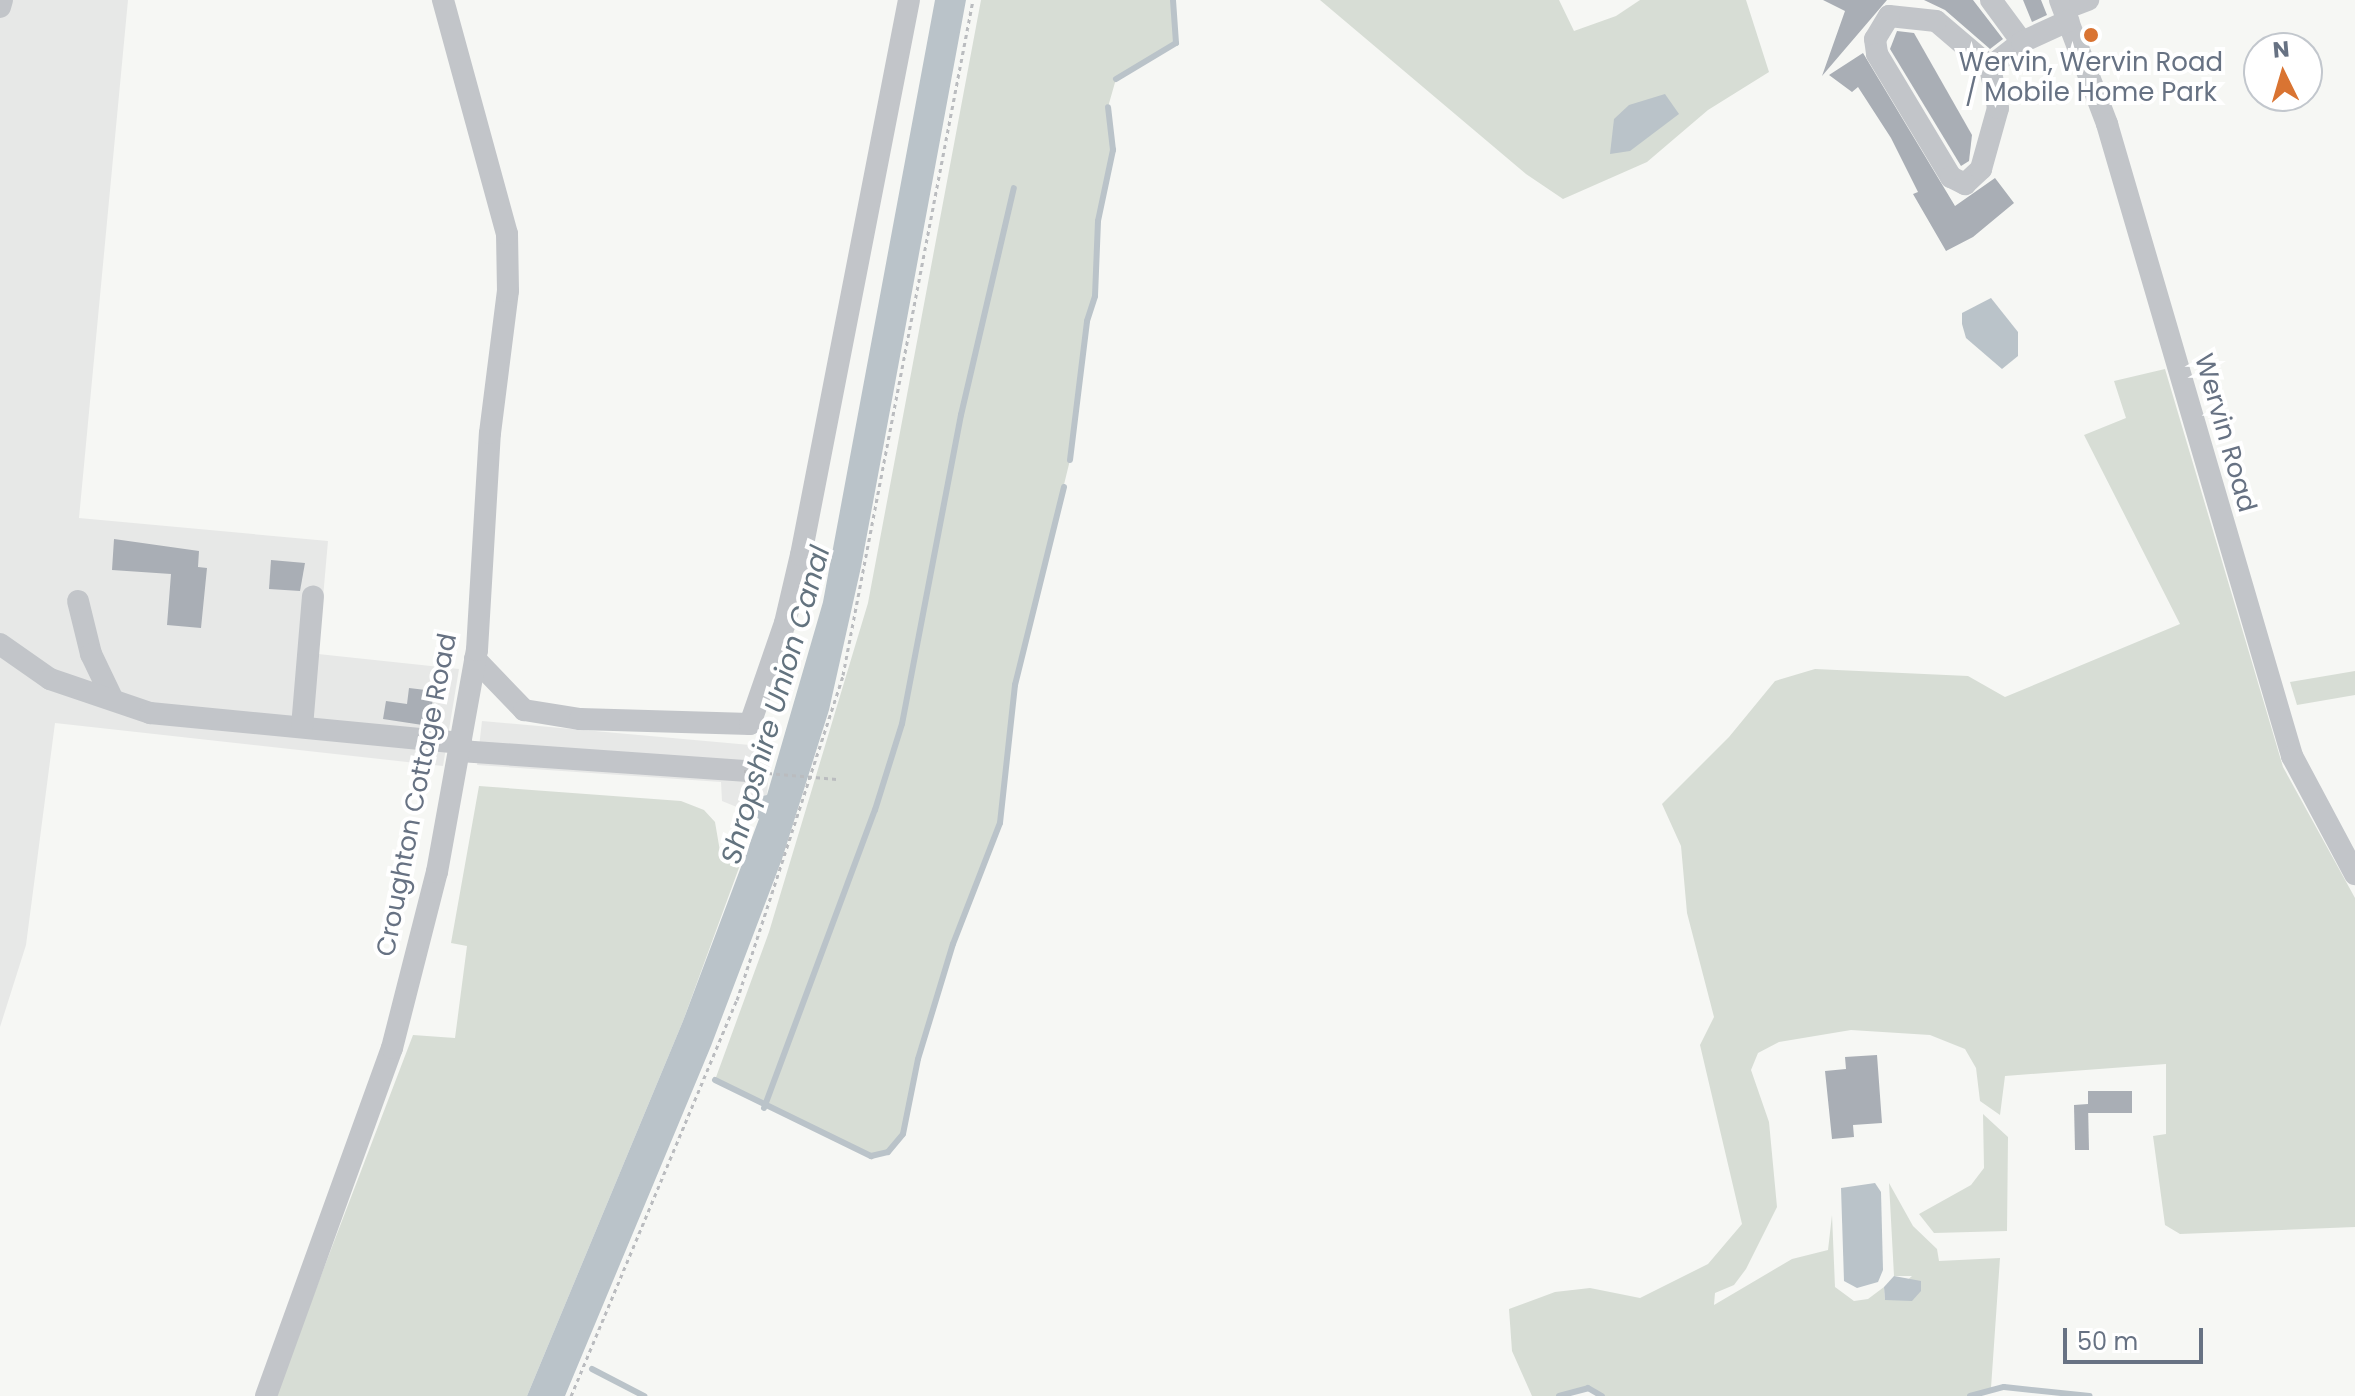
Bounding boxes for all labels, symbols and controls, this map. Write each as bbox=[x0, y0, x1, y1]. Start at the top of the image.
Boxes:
marker: Wervin, Wervin Road / Mobile Home Park bbox=[2082, 26, 2100, 44]
north arrow bbox=[2243, 32, 2323, 112]
text: N bbox=[2271, 33, 2291, 66]
place label: Wervin, Wervin Road / Mobile Home Park bbox=[1959, 47, 2223, 108]
street label: Wervin Road bbox=[2187, 350, 2263, 516]
water label: Shropshire Union Canal bbox=[714, 542, 838, 868]
street label: Croughton Cottage Road bbox=[370, 631, 464, 959]
scale bar bbox=[2067, 1312, 2207, 1362]
text: 50 m bbox=[2077, 1325, 2138, 1358]

